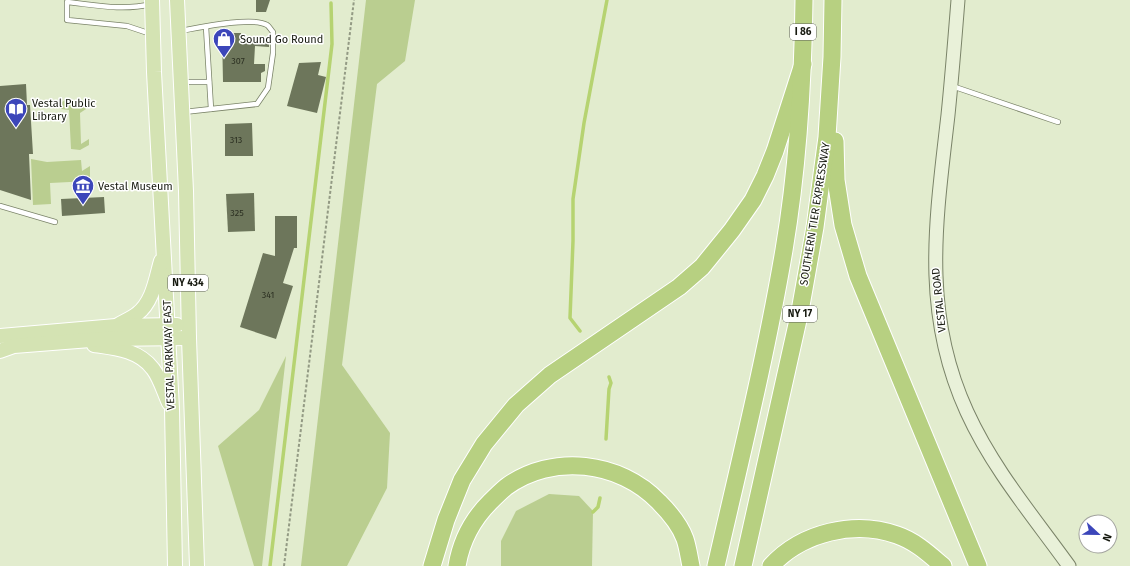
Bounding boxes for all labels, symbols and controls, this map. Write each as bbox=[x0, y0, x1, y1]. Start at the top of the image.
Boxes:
road number: I 86 bbox=[790, 24, 816, 40]
shop icon: Sound Go Round bbox=[211, 26, 237, 59]
place label: Sound Go Round bbox=[240, 33, 323, 46]
house number: 307 bbox=[231, 56, 245, 66]
library icon: Vestal Public Library bbox=[3, 96, 29, 129]
place label: Vestal Public Library bbox=[32, 97, 96, 123]
house number: 313 bbox=[230, 135, 242, 145]
street label: SOUTHERN TIER EXPRESSWAY bbox=[797, 142, 833, 286]
museum icon: Vestal Museum bbox=[70, 173, 96, 206]
place label: Vestal Museum bbox=[98, 180, 173, 193]
house number: 325 bbox=[230, 208, 244, 218]
street label: VESTAL ROAD bbox=[929, 267, 949, 333]
road number: NY 434 bbox=[168, 275, 208, 291]
house number: 341 bbox=[262, 290, 274, 300]
street label: VESTAL PARKWAY EAST bbox=[161, 299, 177, 410]
road number: NY 17 bbox=[783, 306, 817, 322]
north arrow bbox=[1078, 514, 1118, 554]
text: N bbox=[1099, 532, 1114, 543]

